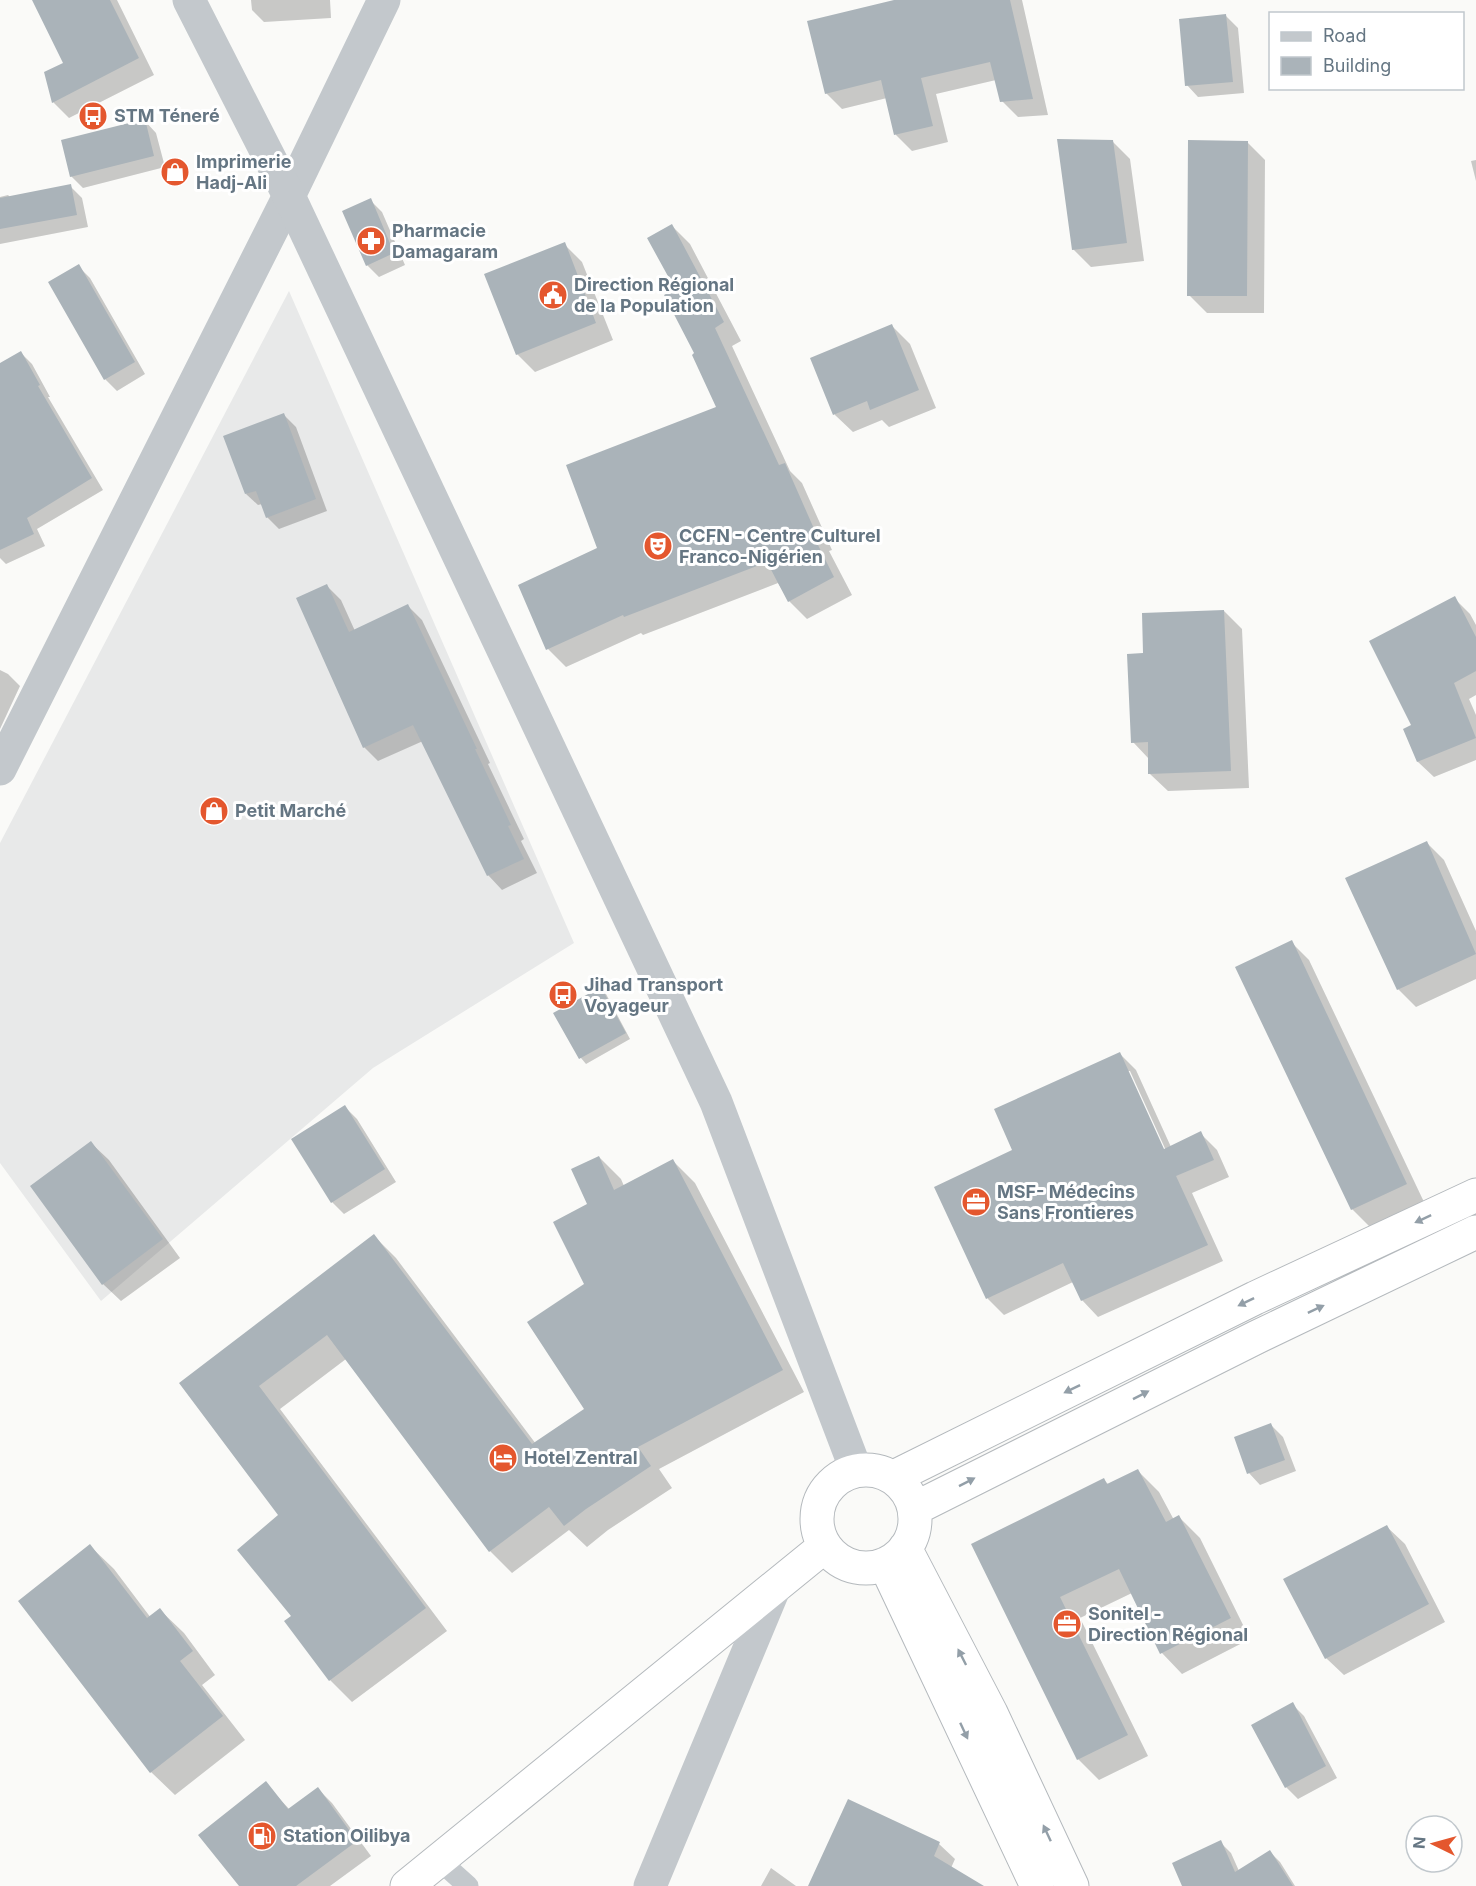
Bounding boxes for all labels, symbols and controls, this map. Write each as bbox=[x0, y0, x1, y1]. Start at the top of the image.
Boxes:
legend bbox=[1269, 12, 1464, 90]
text: Road bbox=[1323, 25, 1366, 46]
text: Building bbox=[1323, 55, 1391, 76]
bus stop icon: STM Téneré bbox=[77, 100, 109, 132]
place label: STM Téneré bbox=[114, 105, 220, 126]
place label: Imprimerie Hadj-Ali bbox=[196, 151, 292, 193]
shop icon: Imprimerie Hadj-Ali bbox=[159, 156, 191, 188]
place label: Pharmacie Damagaram bbox=[392, 220, 498, 262]
pharmacy icon: Pharmacie Damagaram bbox=[355, 225, 387, 257]
place label: Direction Régional de la Population bbox=[574, 274, 734, 316]
public building icon: Direction Régional de la Population bbox=[537, 279, 569, 311]
place label: CCFN - Centre Culturel Franco-Nigérien bbox=[679, 525, 881, 567]
theatre icon: CCFN - Centre Culturel Franco-Nigérien bbox=[642, 530, 674, 562]
shop icon: Petit Marché bbox=[198, 795, 230, 827]
place label: Petit Marché bbox=[235, 800, 346, 821]
place label: Jihad Transport Voyageur bbox=[584, 974, 724, 1016]
bus stop icon: Jihad Transport Voyageur bbox=[547, 979, 579, 1011]
place label: MSF- Médecins Sans Frontieres bbox=[997, 1181, 1135, 1223]
office icon: MSF- Médecins Sans Frontieres bbox=[960, 1186, 992, 1218]
one-way arrow bbox=[1415, 1215, 1432, 1224]
one-way arrow bbox=[1238, 1298, 1255, 1307]
one-way arrow bbox=[1307, 1304, 1324, 1313]
one-way arrow bbox=[1063, 1384, 1080, 1394]
one-way arrow bbox=[1132, 1390, 1149, 1400]
hotel icon: Hotel Zentral bbox=[487, 1442, 519, 1474]
place label: Hotel Zentral bbox=[524, 1447, 638, 1468]
one-way arrow bbox=[958, 1478, 975, 1487]
place label: Sonitel - Direction Régional bbox=[1088, 1603, 1248, 1645]
office icon: Sonitel - Direction Régional bbox=[1051, 1608, 1083, 1640]
one-way arrow bbox=[957, 1649, 967, 1666]
one-way arrow bbox=[959, 1722, 969, 1740]
north arrow bbox=[1404, 1814, 1464, 1874]
fuel station icon: Station Oilibya bbox=[246, 1820, 278, 1852]
one-way arrow bbox=[1042, 1824, 1052, 1842]
place label: Station Oilibya bbox=[283, 1825, 411, 1846]
text: N bbox=[1409, 1836, 1430, 1850]

